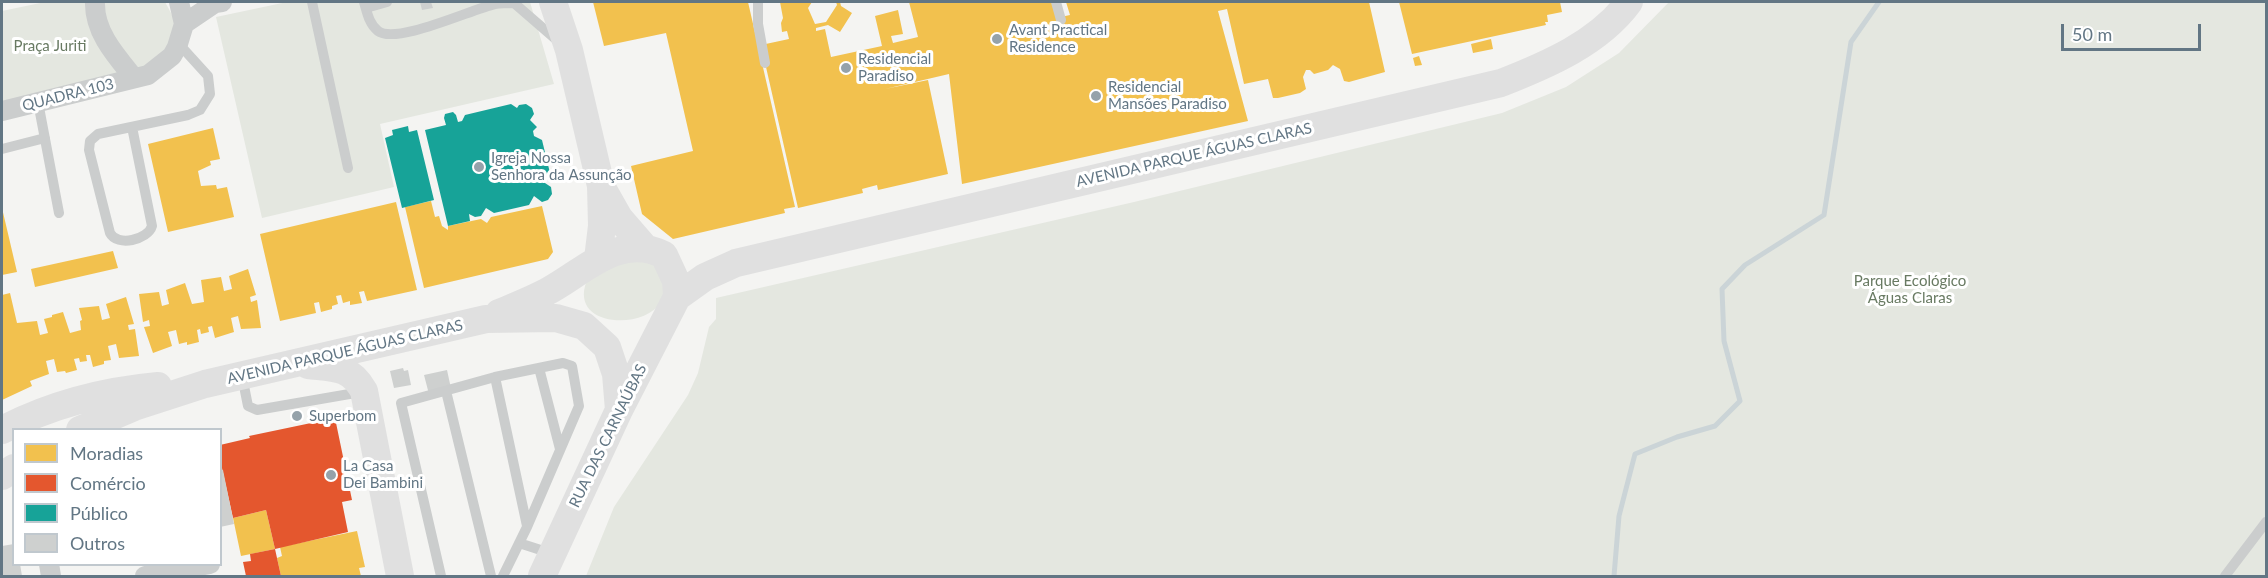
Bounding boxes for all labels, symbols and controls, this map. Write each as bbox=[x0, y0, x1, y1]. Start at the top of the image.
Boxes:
scale bar bbox=[2064, 12, 2204, 50]
place label: Avant Practical Residence bbox=[1009, 21, 1107, 56]
text: 50 m bbox=[2072, 23, 2112, 45]
marker: Avant Practical Residence bbox=[990, 32, 1004, 46]
park label: Praça Juriti bbox=[14, 37, 86, 55]
place label: Residencial Paradiso bbox=[858, 50, 931, 85]
marker: Residencial Paradiso bbox=[839, 61, 853, 75]
street label: QUADRA 103 bbox=[20, 75, 116, 115]
place label: Residencial Mansões Paradiso bbox=[1108, 78, 1227, 113]
marker: Residencial Mansões Paradiso bbox=[1089, 89, 1103, 103]
street label: AVENIDA PARQUE ÁGUAS CLARAS bbox=[1074, 119, 1314, 191]
place label: Igreja Nossa Senhora da Assunção bbox=[491, 149, 632, 184]
marker: Igreja Nossa Senhora da Assunção bbox=[472, 160, 486, 174]
park label: Parque Ecológico Águas Claras bbox=[1854, 272, 1966, 307]
street label: AVENIDA PARQUE ÁGUAS CLARAS bbox=[225, 316, 465, 388]
street label: RUA DAS CARNAÚBAS bbox=[565, 361, 651, 511]
place label: Superbom bbox=[309, 407, 376, 425]
marker: Superbom bbox=[290, 409, 304, 423]
legend bbox=[12, 428, 222, 566]
text: Moradias bbox=[70, 442, 143, 464]
place label: La Casa Dei Bambini bbox=[343, 457, 423, 492]
marker: La Casa Dei Bambini bbox=[324, 468, 338, 482]
text: Comércio bbox=[70, 472, 146, 494]
text: Público bbox=[70, 502, 128, 524]
text: Outros bbox=[70, 532, 125, 554]

